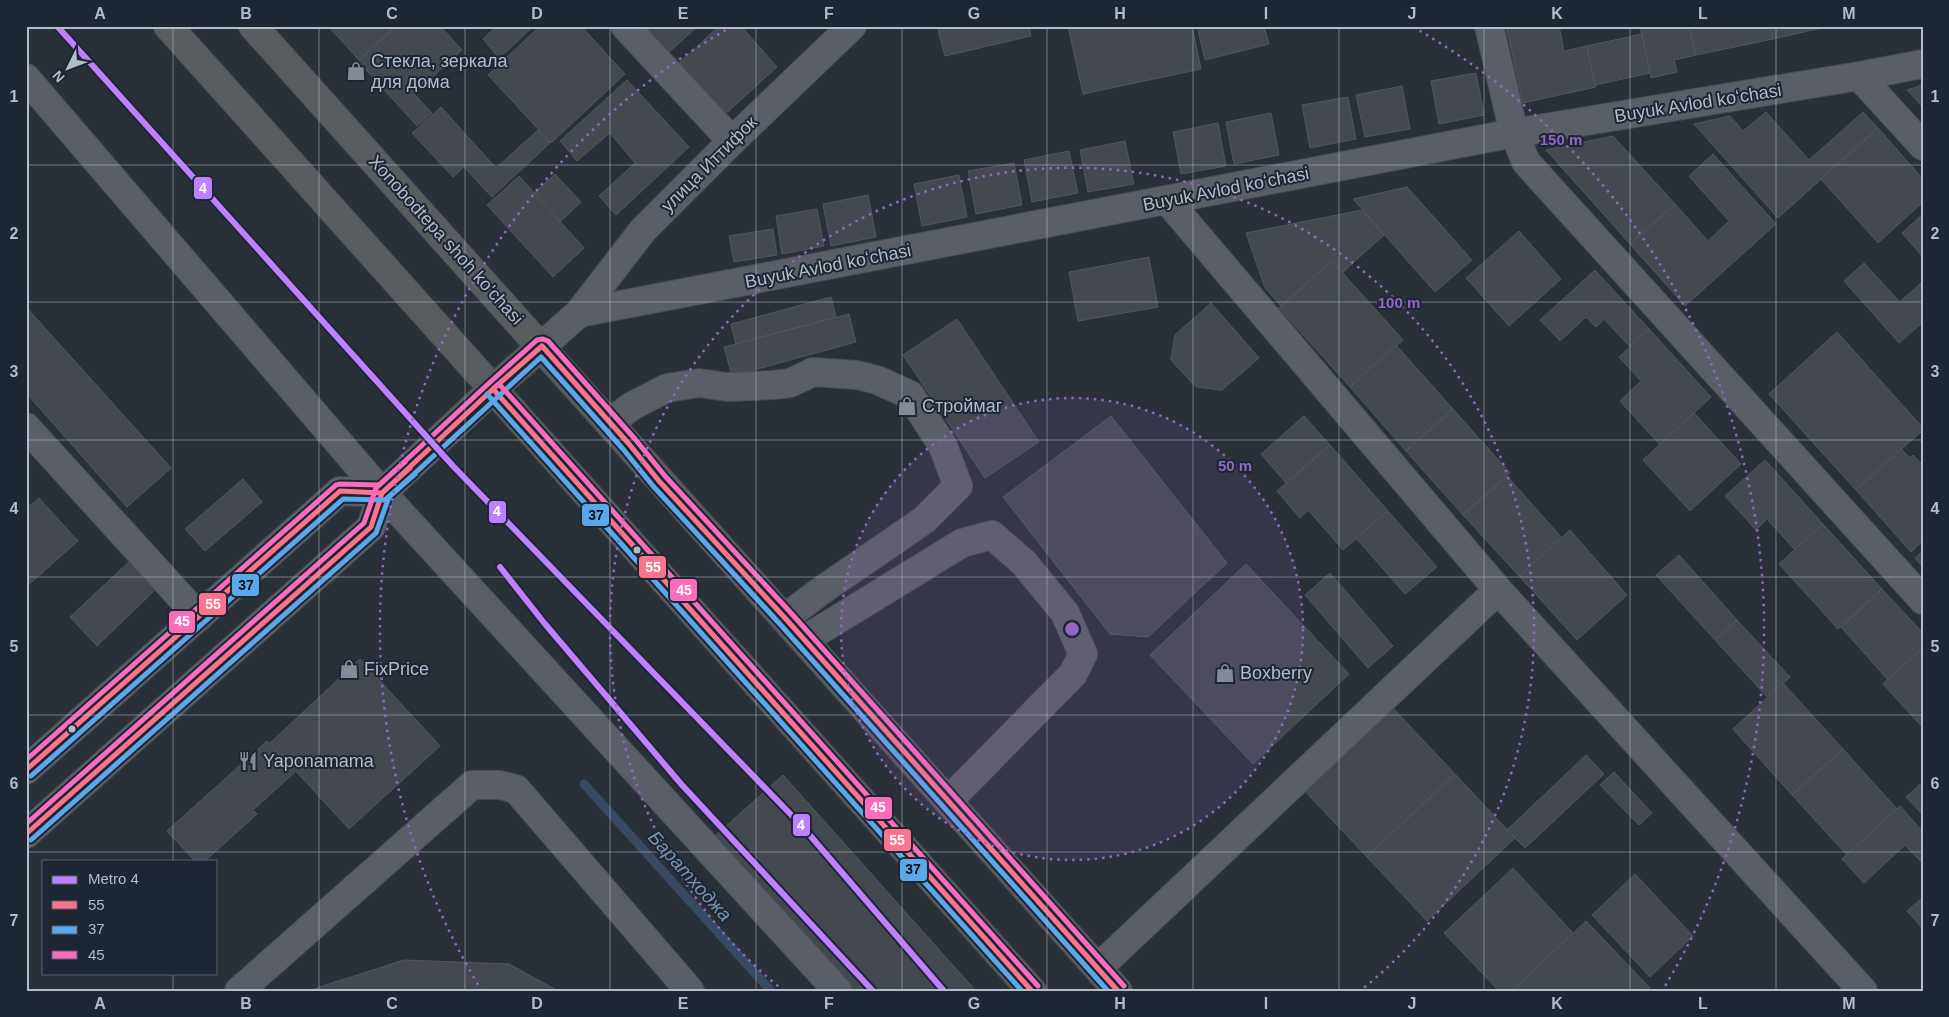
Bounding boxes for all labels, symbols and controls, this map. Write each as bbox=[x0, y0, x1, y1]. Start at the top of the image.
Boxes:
text: A bbox=[94, 5, 106, 22]
text: B bbox=[240, 5, 252, 22]
text: C bbox=[386, 5, 398, 22]
text: D bbox=[531, 5, 543, 22]
text: E bbox=[678, 5, 689, 22]
text: F bbox=[824, 5, 834, 22]
text: G bbox=[968, 5, 980, 22]
text: H bbox=[1114, 5, 1126, 22]
text: I bbox=[1264, 5, 1268, 22]
text: J bbox=[1408, 5, 1416, 22]
text: K bbox=[1551, 5, 1563, 22]
text: L bbox=[1698, 5, 1708, 22]
text: M bbox=[1842, 5, 1856, 22]
north arrow bbox=[42, 42, 92, 92]
place label: Стекла, зеркала для дома bbox=[371, 51, 509, 92]
shop icon: Стекла, зеркала для дома bbox=[345, 60, 367, 82]
text: N bbox=[49, 68, 68, 86]
street label: Buyuk Avlod koʻchasi bbox=[1613, 80, 1783, 126]
text: 1 bbox=[10, 88, 19, 105]
text: 1 bbox=[1931, 88, 1940, 105]
street label: улица Иттифок bbox=[657, 112, 761, 216]
text: 150 m bbox=[1540, 131, 1582, 148]
street label: Xonobodtepa shoh ko'chasi bbox=[365, 151, 527, 329]
street label: Buyuk Avlod koʻchasi bbox=[1141, 163, 1311, 215]
line badge: 4 bbox=[193, 176, 213, 200]
text: 4 bbox=[199, 180, 207, 196]
text: 2 bbox=[10, 225, 19, 242]
text: 2 bbox=[1931, 225, 1940, 242]
street label: Buyuk Avlod koʻchasi bbox=[743, 240, 913, 292]
text: 100 m bbox=[1378, 294, 1420, 311]
text: 3 bbox=[10, 363, 19, 380]
text: 3 bbox=[1931, 363, 1940, 380]
shop icon: Строймаг bbox=[896, 395, 918, 417]
place label: Строймаг bbox=[922, 396, 1003, 416]
text: 50 m bbox=[1218, 457, 1252, 474]
text: 4 bbox=[10, 500, 19, 517]
line badge: 4 bbox=[488, 500, 507, 524]
text: 4 bbox=[1931, 500, 1940, 517]
text: 4 bbox=[493, 503, 501, 519]
line badge: 37 bbox=[581, 503, 610, 527]
text: 37 bbox=[588, 507, 604, 523]
unlabelled marker bbox=[632, 545, 642, 555]
line badge: 55 bbox=[638, 555, 667, 579]
text: 55 bbox=[645, 559, 661, 575]
line badge: 37 bbox=[231, 573, 260, 597]
text: 37 bbox=[238, 577, 254, 593]
line badge: 45 bbox=[669, 578, 698, 602]
text: 45 bbox=[676, 582, 692, 598]
line badge: 55 bbox=[198, 592, 227, 616]
text: 55 bbox=[205, 596, 221, 612]
line badge: 45 bbox=[168, 610, 196, 634]
text: 45 bbox=[174, 613, 190, 629]
centre of rings bbox=[1063, 620, 1081, 638]
text: 5 bbox=[10, 638, 19, 655]
text: 5 bbox=[1931, 638, 1940, 655]
shop icon: FixPrice bbox=[338, 658, 360, 680]
place label: FixPrice bbox=[364, 659, 429, 679]
shop icon: Boxberry bbox=[1214, 662, 1236, 684]
place label: Boxberry bbox=[1240, 663, 1312, 683]
unlabelled marker bbox=[67, 724, 77, 734]
restaurant icon: Yaponamama bbox=[237, 750, 259, 772]
place label: Yaponamama bbox=[263, 751, 375, 771]
text: 6 bbox=[10, 775, 19, 792]
text: 6 bbox=[1931, 775, 1940, 792]
line badge: 45 bbox=[864, 796, 893, 820]
text: 45 bbox=[870, 799, 886, 815]
line badge: 4 bbox=[792, 813, 811, 837]
text: 4 bbox=[797, 817, 805, 833]
water label: Баратходжа bbox=[644, 827, 736, 925]
line badge: 55 bbox=[883, 828, 912, 852]
text: 55 bbox=[889, 832, 905, 848]
line badge: 37 bbox=[899, 858, 928, 882]
legend bbox=[42, 860, 218, 974]
text: 37 bbox=[905, 861, 921, 877]
text: Metro 4 bbox=[88, 870, 139, 887]
text: 55 bbox=[88, 896, 105, 913]
text: 7 bbox=[10, 912, 19, 929]
text: 7 bbox=[1931, 912, 1940, 929]
text: 37 bbox=[88, 920, 105, 937]
text: 45 bbox=[88, 946, 105, 963]
text: A bbox=[94, 995, 106, 1012]
text: B bbox=[240, 995, 252, 1012]
text: C bbox=[386, 995, 398, 1012]
text: D bbox=[531, 995, 543, 1012]
text: E bbox=[678, 995, 689, 1012]
text: F bbox=[824, 995, 834, 1012]
text: G bbox=[968, 995, 980, 1012]
text: H bbox=[1114, 995, 1126, 1012]
text: I bbox=[1264, 995, 1268, 1012]
text: J bbox=[1408, 995, 1416, 1012]
text: K bbox=[1551, 995, 1563, 1012]
text: L bbox=[1698, 995, 1708, 1012]
text: M bbox=[1842, 995, 1856, 1012]

